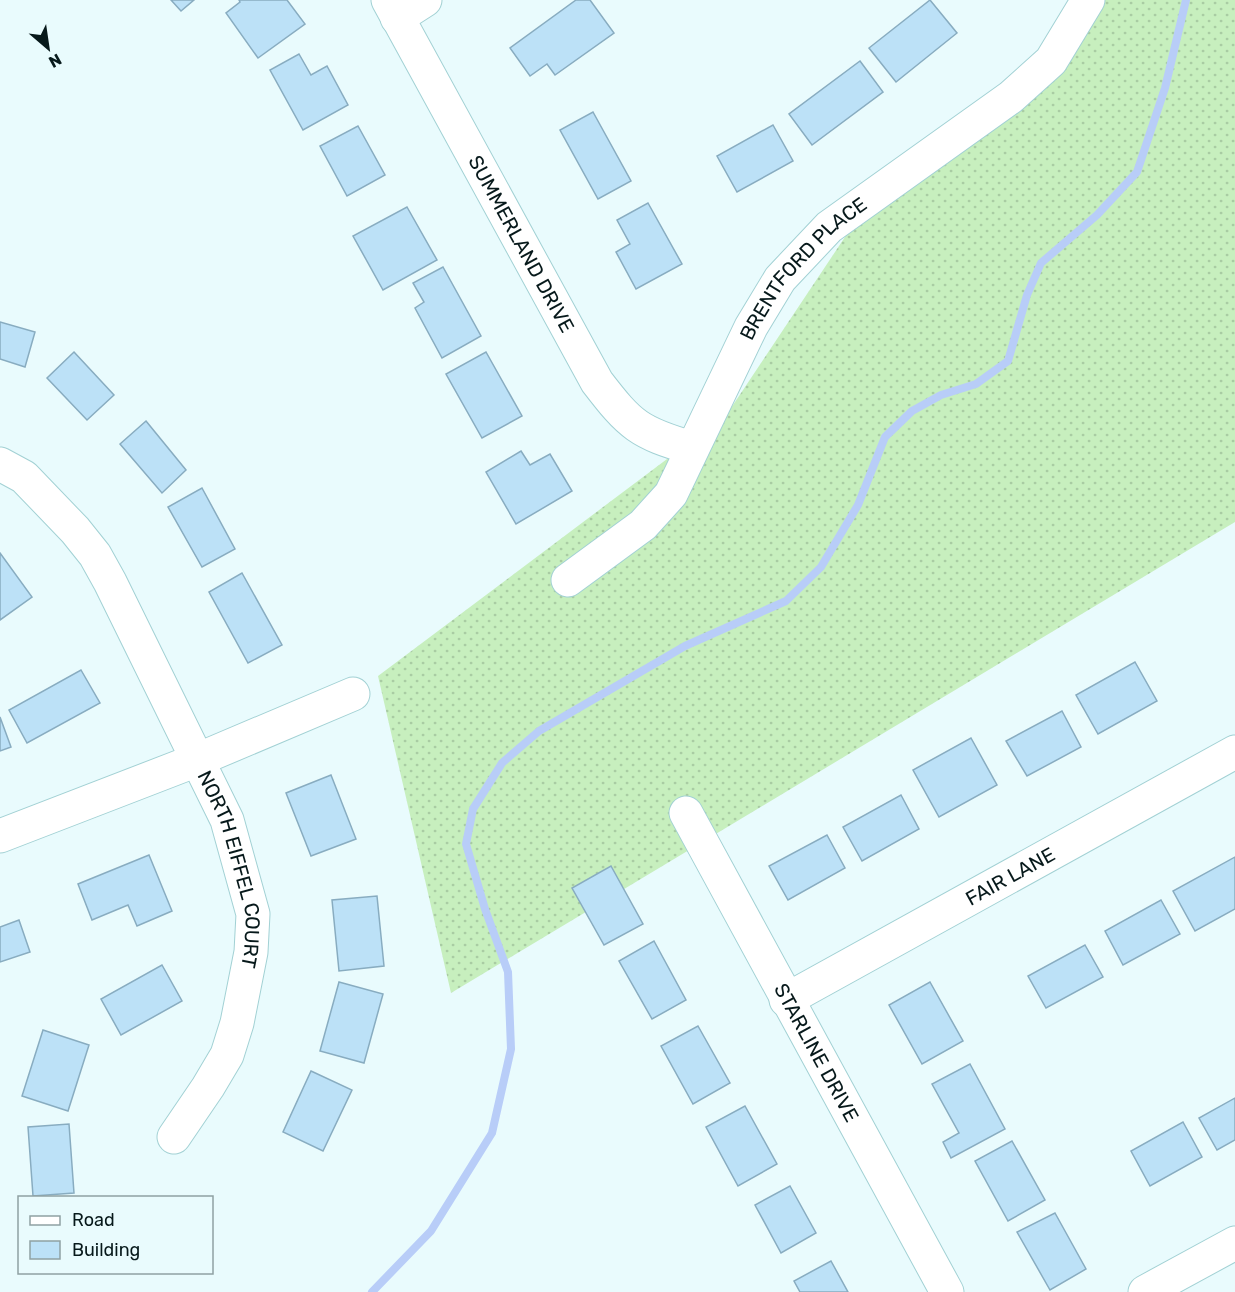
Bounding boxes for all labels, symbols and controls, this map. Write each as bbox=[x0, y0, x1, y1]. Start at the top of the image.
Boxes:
north arrow bbox=[18, 18, 78, 78]
text: N bbox=[45, 50, 65, 72]
street label: SUMMERLAND DRIVE bbox=[463, 151, 580, 337]
street label: BRENTFORD PLACE bbox=[735, 192, 871, 344]
street label: NORTH EIFFEL COURT bbox=[193, 767, 265, 971]
street label: FAIR LANE bbox=[961, 842, 1059, 911]
street label: STARLINE DRIVE bbox=[769, 979, 864, 1126]
legend bbox=[18, 1196, 213, 1274]
text: Road bbox=[72, 1209, 115, 1231]
text: Building bbox=[72, 1239, 140, 1261]

